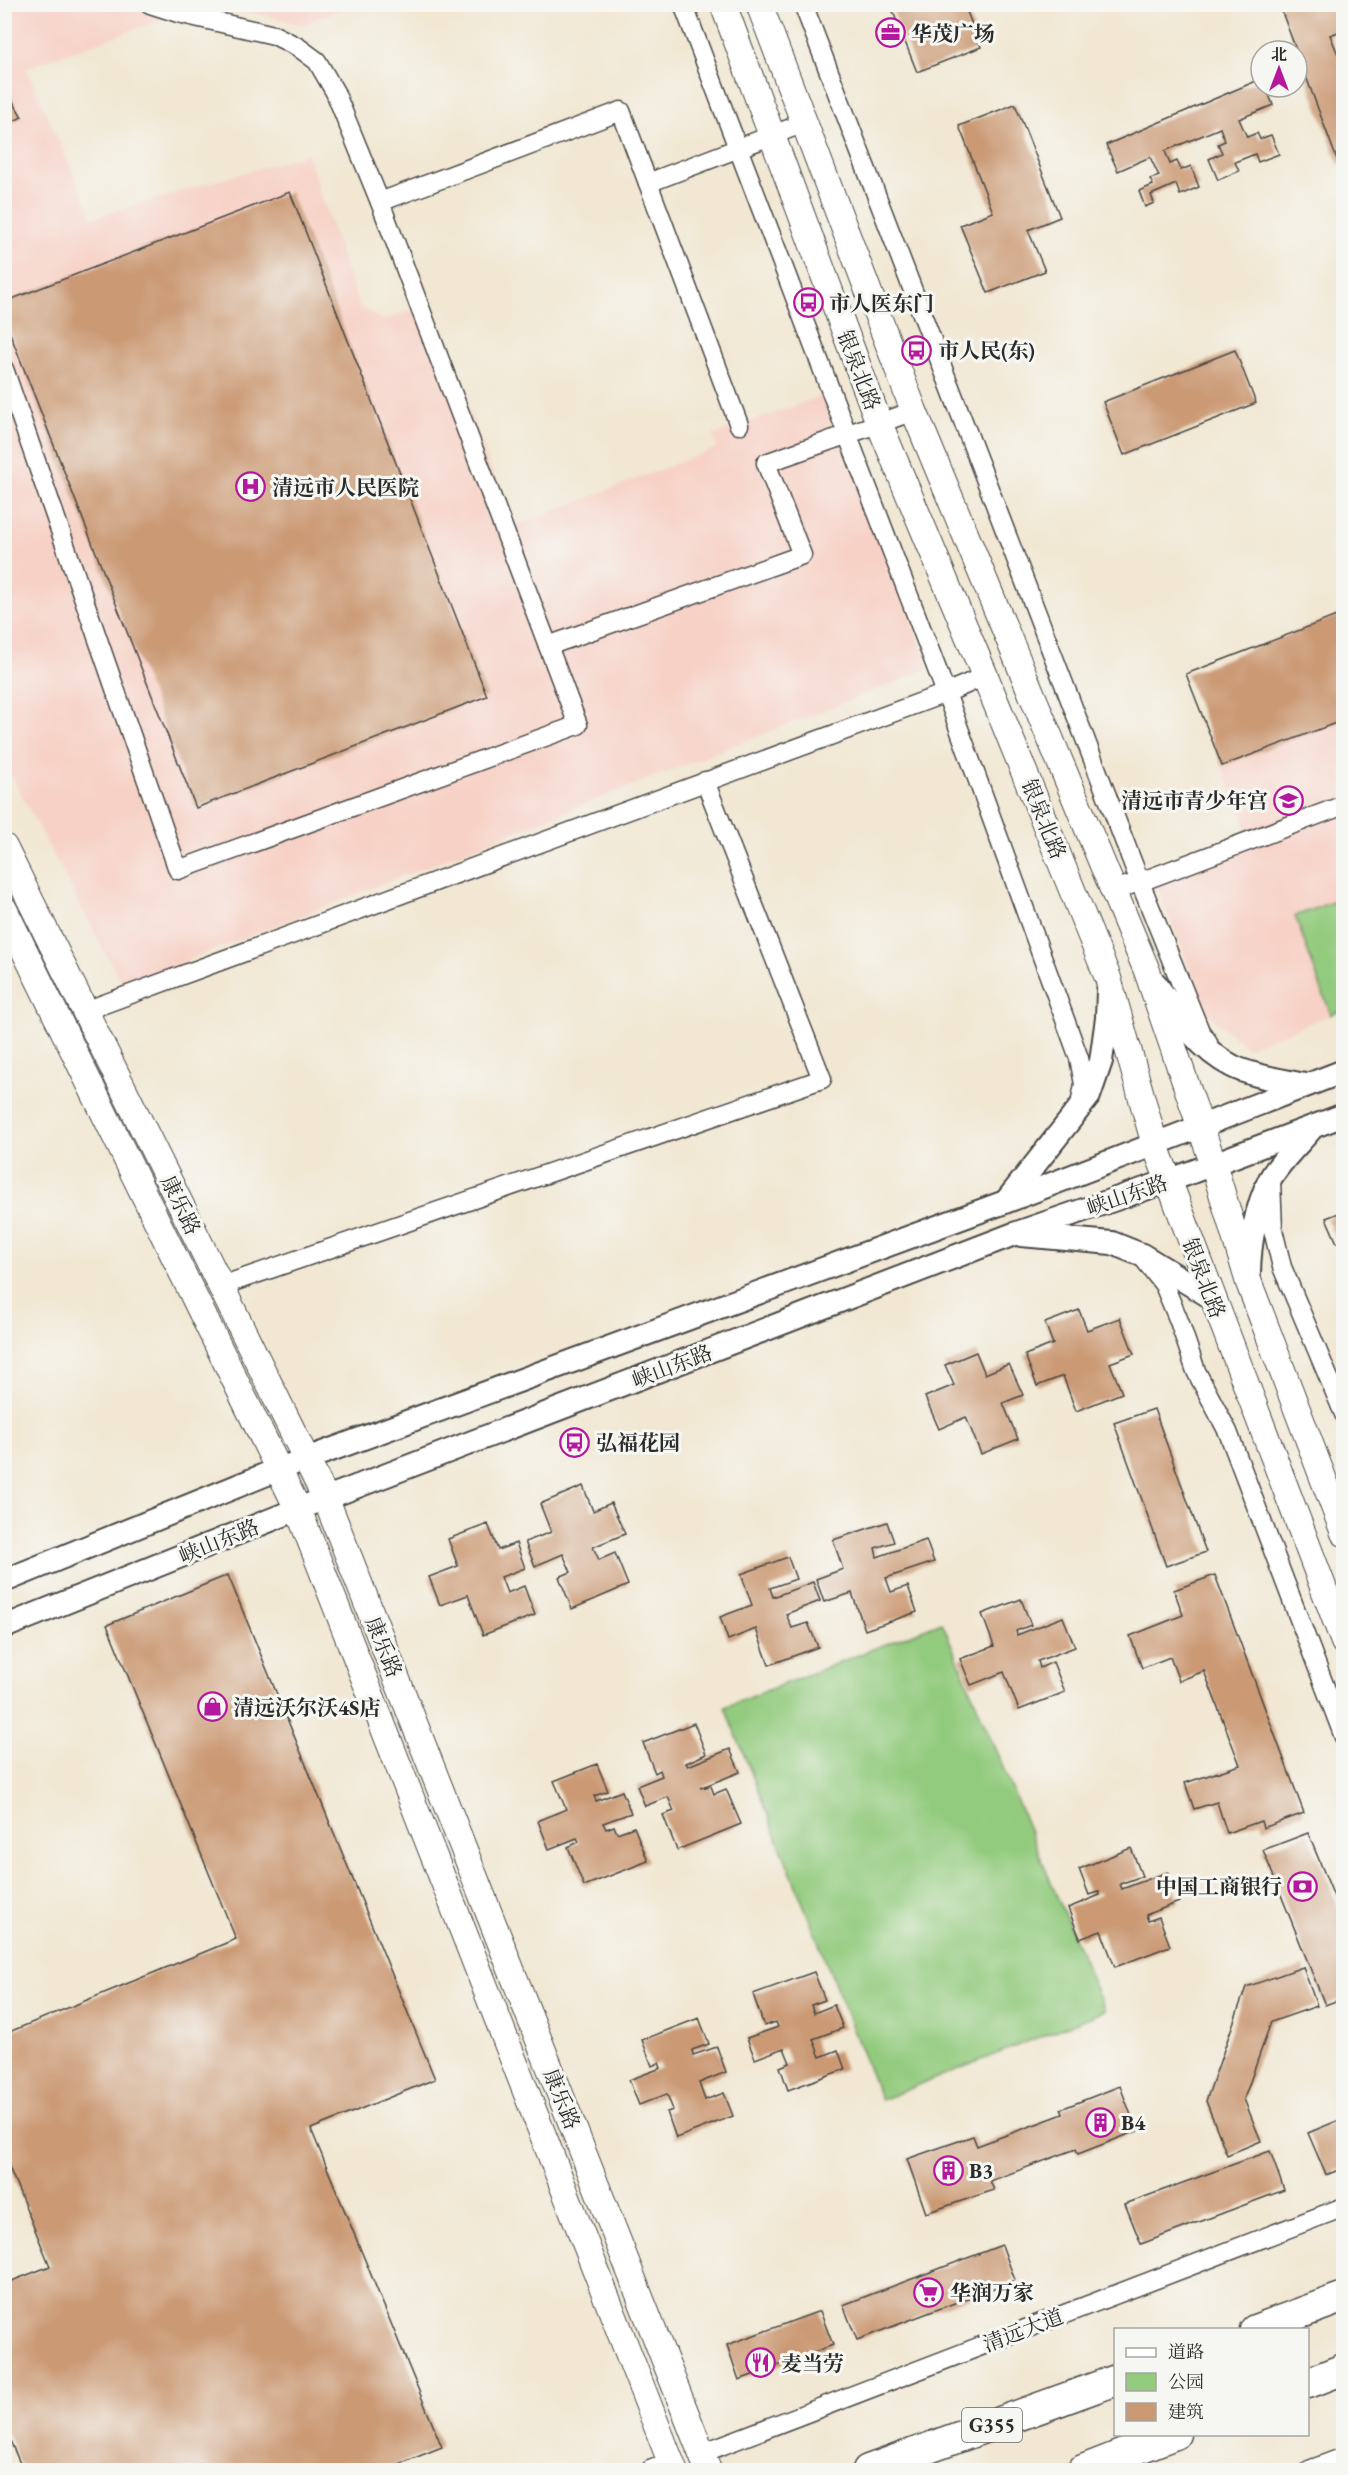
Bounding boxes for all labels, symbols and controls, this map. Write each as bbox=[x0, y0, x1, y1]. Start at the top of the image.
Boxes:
office icon: 华茂广场 bbox=[874, 17, 906, 49]
place label: 华茂广场 bbox=[911, 20, 995, 47]
north arrow bbox=[1249, 39, 1309, 99]
text: 北 bbox=[1271, 44, 1287, 65]
bus stop icon: 市人医东门 bbox=[792, 287, 824, 319]
place label: 市人医东门 bbox=[829, 290, 934, 317]
street label: 银泉北路 bbox=[831, 326, 887, 414]
bus stop icon: 市人民(东) bbox=[901, 334, 933, 366]
place label: 市人民(东) bbox=[938, 337, 1035, 364]
hospital icon: 清远市人民医院 bbox=[235, 471, 267, 503]
place label: 清远市人民医院 bbox=[272, 474, 419, 501]
street label: 银泉北路 bbox=[1016, 775, 1072, 863]
school or university icon: 清远市青少年宫 bbox=[1273, 784, 1305, 816]
place label: 清远市青少年宫 bbox=[1121, 787, 1268, 814]
street label: 峡山东路 bbox=[1083, 1169, 1171, 1221]
street label: 康乐路 bbox=[155, 1171, 207, 1239]
street label: 银泉北路 bbox=[1176, 1234, 1232, 1322]
street label: 峡山东路 bbox=[628, 1338, 716, 1394]
bus stop icon: 弘福花园 bbox=[559, 1426, 591, 1458]
place label: 弘福花园 bbox=[596, 1429, 680, 1456]
street label: 峡山东路 bbox=[175, 1513, 263, 1569]
street label: 康乐路 bbox=[360, 1613, 408, 1681]
shop icon: 清远沃尔沃4S店 bbox=[196, 1691, 228, 1723]
place label: 清远沃尔沃4S店 bbox=[233, 1694, 380, 1721]
bank icon: 中国工商银行 bbox=[1287, 1870, 1319, 1902]
place label: 中国工商银行 bbox=[1156, 1873, 1282, 1900]
street label: 康乐路 bbox=[538, 2065, 586, 2133]
building icon: B4 bbox=[1084, 2106, 1116, 2138]
place label: B4 bbox=[1121, 2109, 1146, 2136]
building icon: B3 bbox=[932, 2154, 964, 2186]
place label: B3 bbox=[969, 2157, 993, 2184]
supermarket icon: 华润万家 bbox=[913, 2276, 945, 2308]
place label: 华润万家 bbox=[950, 2279, 1034, 2306]
street label: 清远大道 bbox=[979, 2302, 1067, 2358]
legend bbox=[1114, 2328, 1309, 2436]
text: 道路 bbox=[1168, 2340, 1204, 2363]
restaurant icon: 麦当劳 bbox=[744, 2347, 776, 2379]
place label: 麦当劳 bbox=[781, 2350, 844, 2377]
text: 公园 bbox=[1168, 2370, 1204, 2393]
text: 建筑 bbox=[1168, 2400, 1204, 2423]
road number: G355 bbox=[962, 2408, 1022, 2442]

